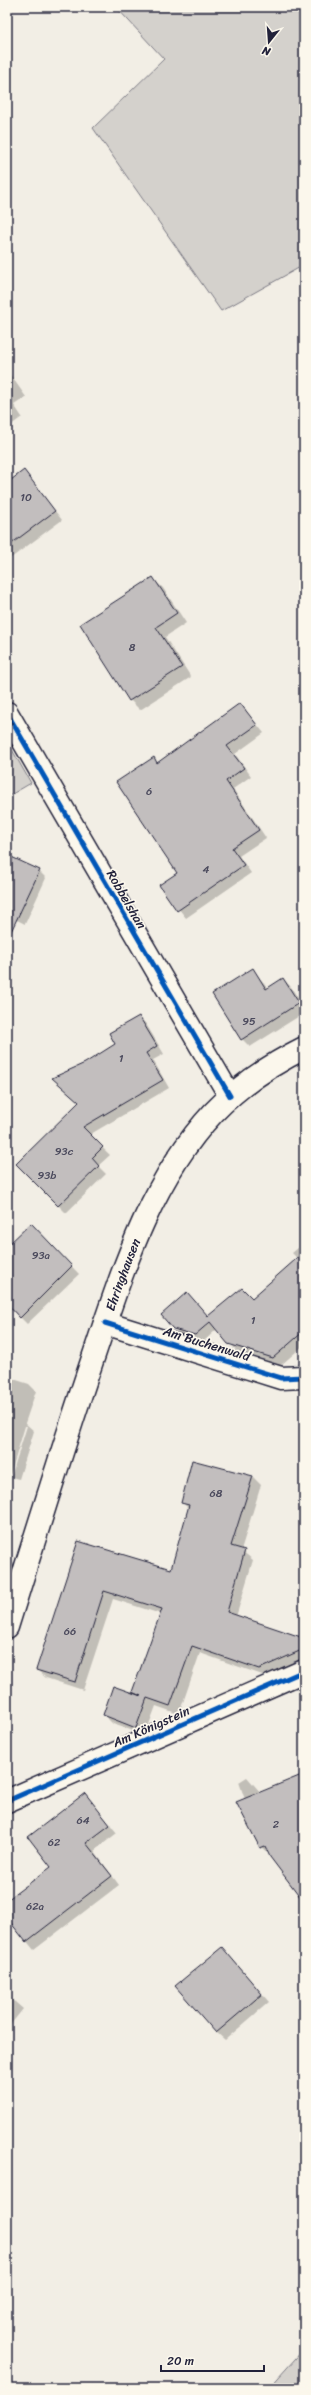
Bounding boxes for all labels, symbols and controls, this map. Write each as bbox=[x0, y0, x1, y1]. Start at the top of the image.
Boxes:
north arrow bbox=[249, 22, 289, 62]
text: N bbox=[259, 41, 274, 62]
house number: 10 bbox=[20, 488, 32, 507]
house number: 8 bbox=[129, 638, 136, 657]
house number: 6 bbox=[146, 782, 152, 801]
house number: 4 bbox=[203, 860, 210, 879]
street label: Robbelshan bbox=[100, 865, 153, 933]
house number: 95 bbox=[242, 1012, 256, 1031]
house number: 1 bbox=[119, 1049, 124, 1068]
house number: 93c bbox=[55, 1142, 74, 1161]
house number: 93b bbox=[38, 1166, 56, 1185]
street label: Ehringhausen bbox=[99, 1235, 147, 1314]
house number: 93a bbox=[32, 1246, 51, 1265]
house number: 1 bbox=[251, 1311, 256, 1330]
street label: Am Buchenwald bbox=[159, 1319, 254, 1368]
house number: 68 bbox=[210, 1484, 223, 1503]
house number: 66 bbox=[64, 1622, 76, 1641]
street label: Am Königstein bbox=[108, 1699, 194, 1754]
house number: 64 bbox=[76, 1811, 90, 1830]
house number: 2 bbox=[273, 1815, 280, 1834]
house number: 62 bbox=[48, 1833, 61, 1852]
house number: 62a bbox=[26, 1897, 45, 1916]
scale bar bbox=[161, 2347, 264, 2373]
text: 20 m bbox=[167, 2350, 194, 2372]

